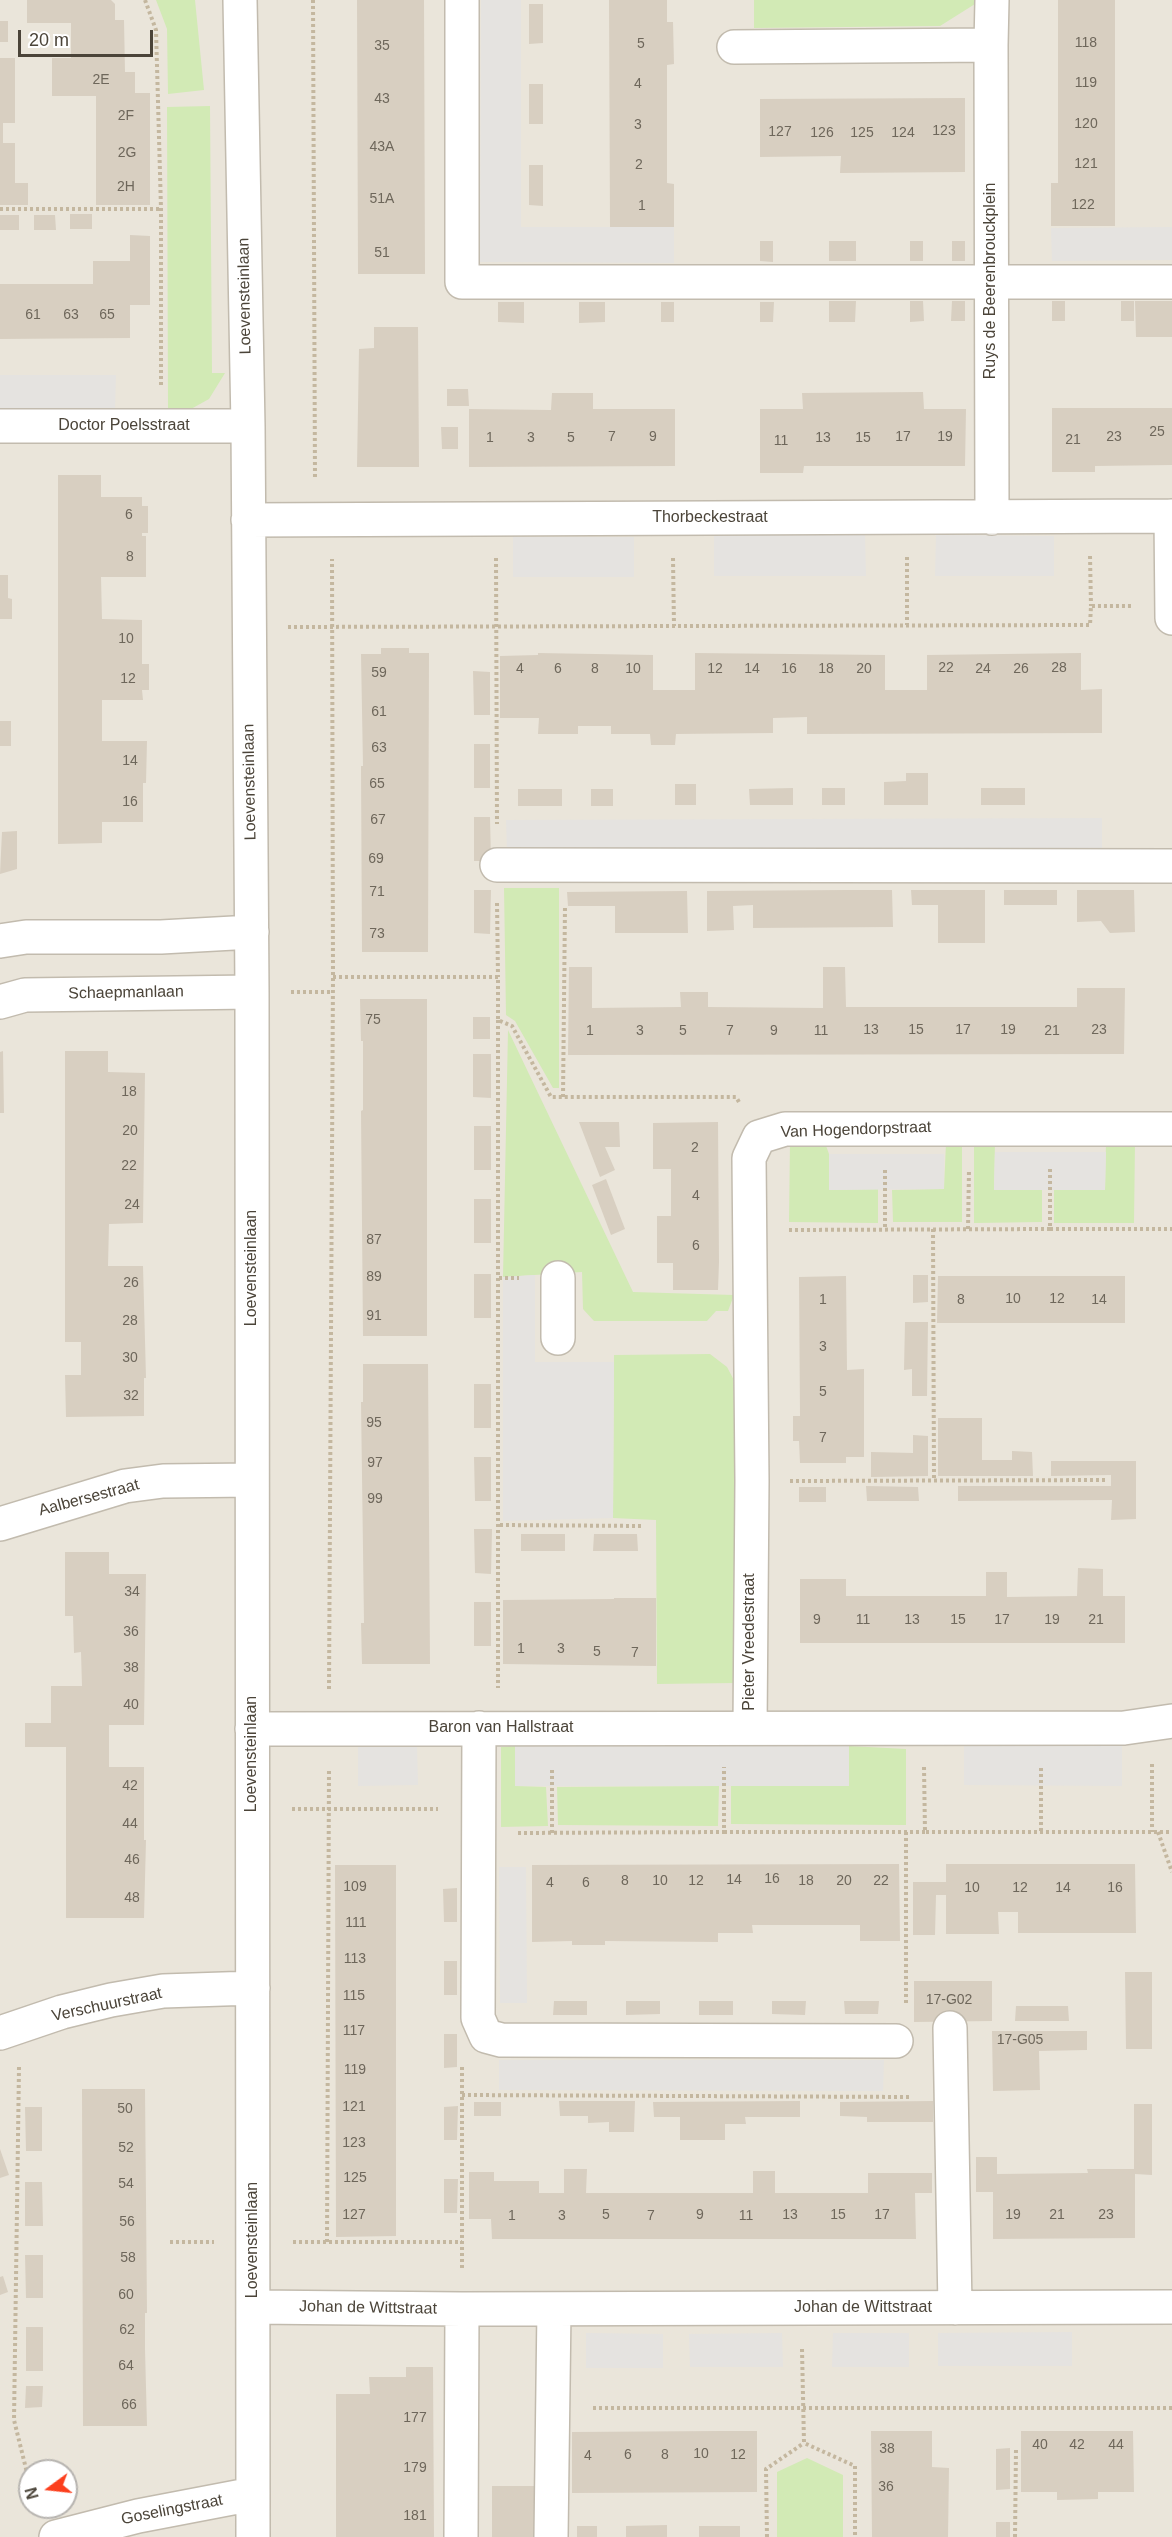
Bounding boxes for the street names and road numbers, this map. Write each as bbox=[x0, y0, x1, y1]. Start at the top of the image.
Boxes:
street label: Ruys de Beerenbrouckplein bbox=[981, 183, 1001, 379]
street label: Loevensteinlaan bbox=[234, 238, 256, 354]
street label: Doctor Poelsstraat bbox=[58, 416, 190, 436]
street label: Thorbeckestraat bbox=[652, 508, 768, 528]
street label: Loevensteinlaan bbox=[239, 724, 261, 840]
street label: Schaepmanlaan bbox=[68, 982, 184, 1004]
street label: Van Hogendorpstraat bbox=[780, 1118, 932, 1142]
street label: Loevensteinlaan bbox=[242, 1210, 262, 1326]
street label: Aalbersestraat bbox=[37, 1475, 141, 1521]
street label: Pieter Vreedestraat bbox=[740, 1573, 760, 1711]
street label: Loevensteinlaan bbox=[242, 1696, 262, 1812]
street label: Baron van Hallstraat bbox=[429, 1718, 573, 1738]
street label: Verschuurstraat bbox=[50, 1984, 164, 2026]
street label: Loevensteinlaan bbox=[243, 2182, 263, 2298]
street label: Johan de Wittstraat bbox=[299, 2297, 437, 2319]
street label: Johan de Wittstraat bbox=[794, 2298, 932, 2318]
street label: Goselingstraat bbox=[120, 2491, 224, 2529]

